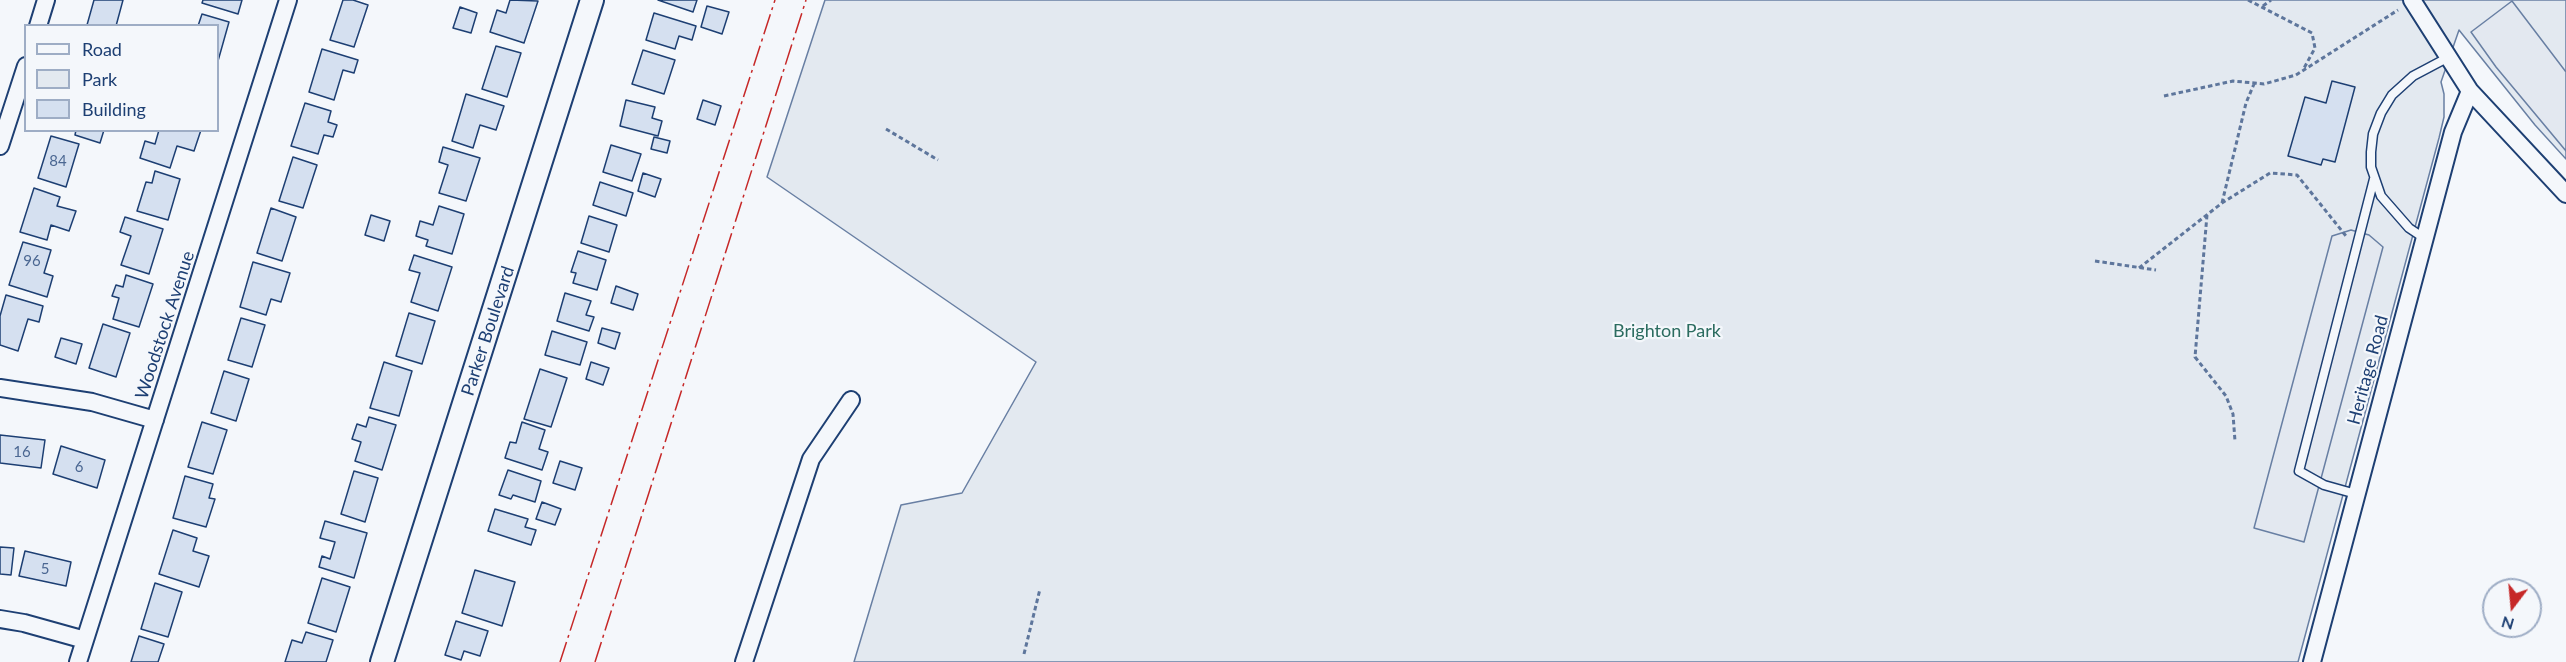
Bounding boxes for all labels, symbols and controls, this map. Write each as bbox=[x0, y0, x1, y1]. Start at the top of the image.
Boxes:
legend bbox=[24, 24, 219, 132]
text: Road bbox=[82, 38, 122, 60]
text: Park bbox=[82, 68, 117, 90]
text: Building bbox=[82, 98, 146, 120]
house number: 84 bbox=[49, 152, 67, 170]
street label: Woodstock Avenue bbox=[131, 248, 199, 402]
house number: 96 bbox=[23, 252, 41, 270]
street label: Parker Boulevard bbox=[457, 264, 519, 398]
street label: Heritage Road bbox=[2343, 313, 2393, 427]
park label: Brighton Park bbox=[1613, 320, 1721, 342]
house number: 16 bbox=[13, 443, 31, 461]
house number: 6 bbox=[75, 458, 83, 476]
house number: 5 bbox=[41, 560, 49, 578]
north arrow bbox=[2482, 578, 2542, 638]
text: N bbox=[2499, 613, 2516, 635]

